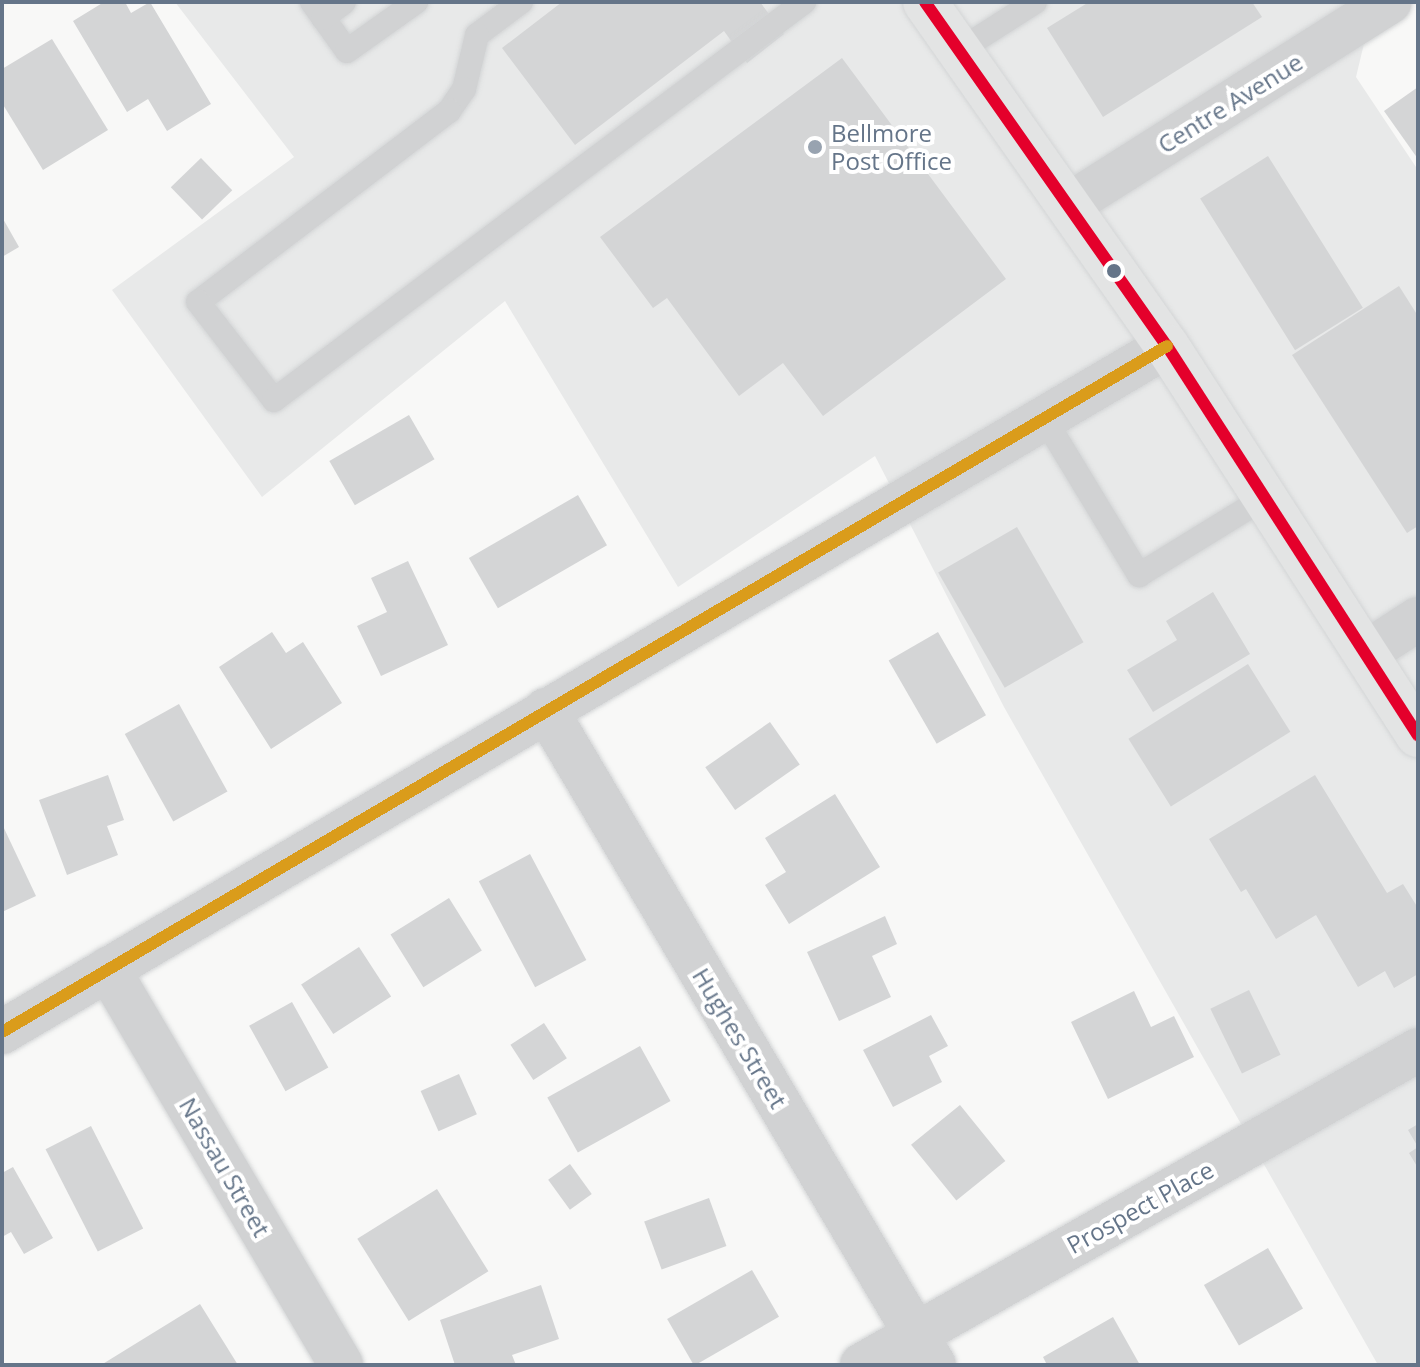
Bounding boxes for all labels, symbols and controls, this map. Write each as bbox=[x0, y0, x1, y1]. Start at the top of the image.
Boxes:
street label: Centre Avenue bbox=[1152, 47, 1308, 159]
place label: Bellmore Post Office bbox=[831, 119, 952, 175]
marker: Bellmore Post Office bbox=[806, 138, 824, 156]
unlabelled marker bbox=[1106, 263, 1122, 279]
street label: Hughes Street bbox=[687, 963, 793, 1113]
street label: Nassau Street bbox=[174, 1092, 276, 1242]
street label: Prospect Place bbox=[1062, 1155, 1218, 1259]

